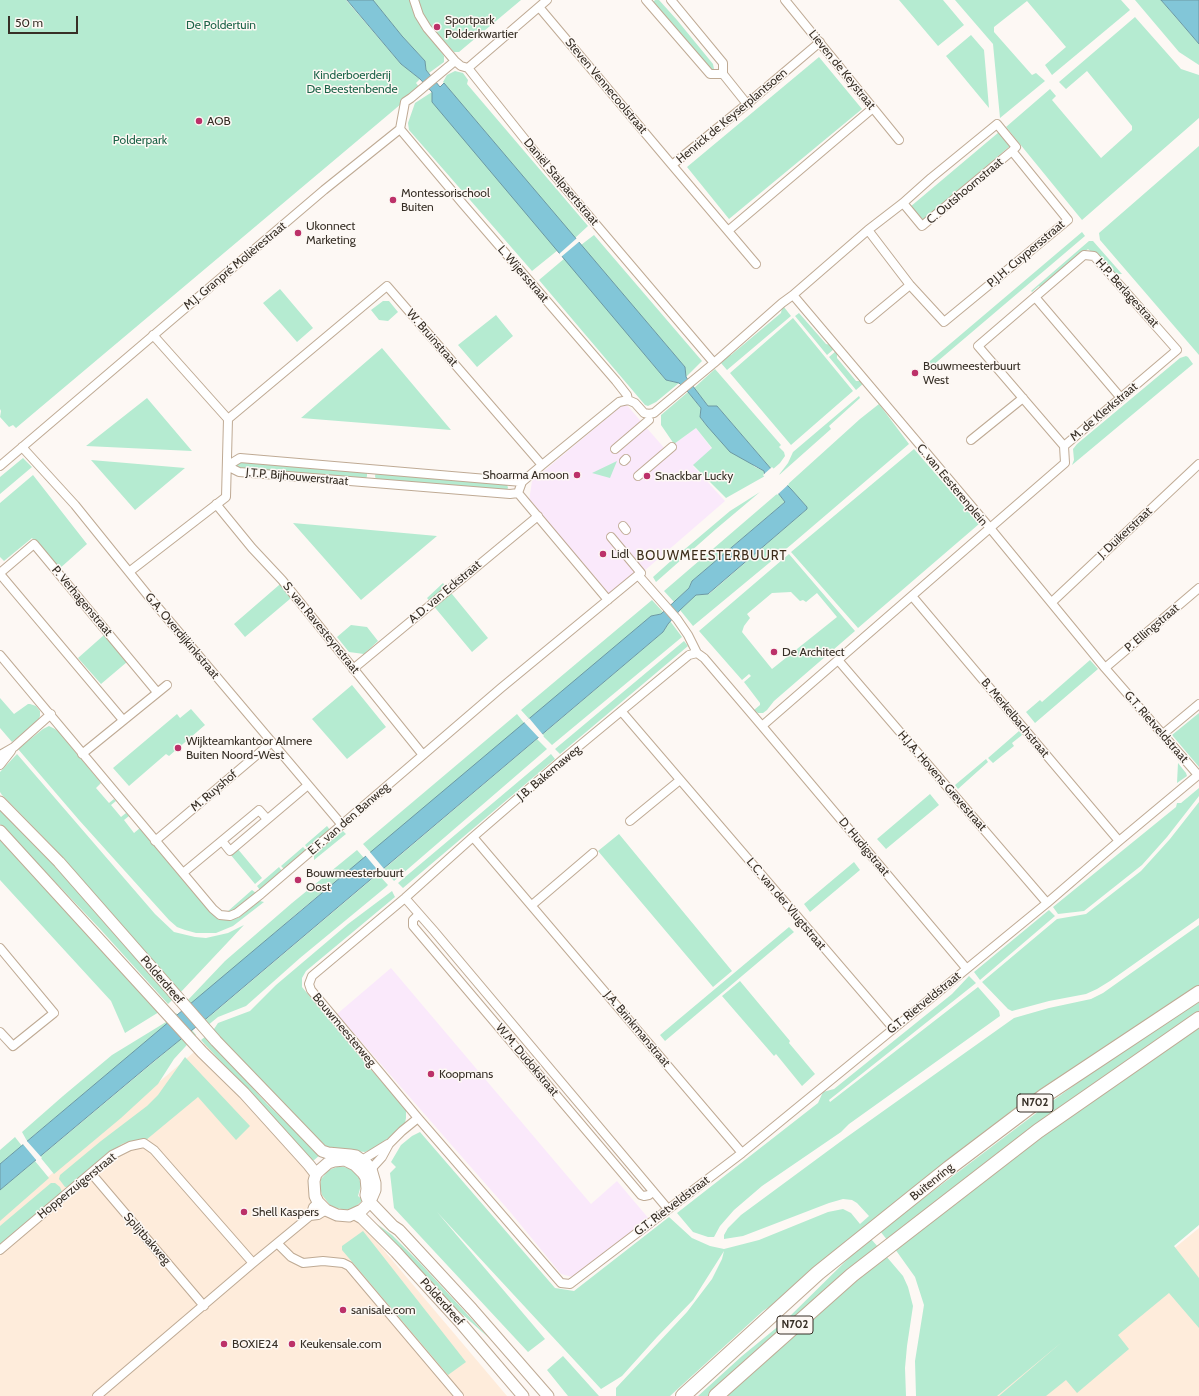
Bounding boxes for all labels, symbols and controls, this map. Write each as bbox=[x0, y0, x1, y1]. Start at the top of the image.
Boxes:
scale bar bbox=[10, 8, 80, 34]
place label: Sportpark Polderkwartier bbox=[445, 13, 518, 41]
text: 50 m bbox=[15, 15, 43, 30]
park label: De Poldertuin bbox=[186, 18, 256, 32]
marker: Sportpark Polderkwartier bbox=[432, 22, 442, 32]
street label: Lieven de Keystraat bbox=[806, 27, 878, 113]
street label: Steven Vennecoolstraat bbox=[562, 35, 650, 137]
street label: Henrick de Keyserplantsoen bbox=[674, 65, 790, 167]
park label: Kinderboerderij De Beestenbende bbox=[306, 68, 398, 96]
place label: AOB bbox=[207, 114, 231, 128]
marker: AOB bbox=[194, 116, 204, 126]
park label: Polderpark bbox=[113, 133, 167, 147]
street label: Daniël Stalpaertstraat bbox=[520, 135, 602, 229]
street label: C. Outshoornstraat bbox=[924, 155, 1006, 227]
place label: Montessorischool Buiten bbox=[401, 186, 490, 214]
marker: Montessorischool Buiten bbox=[388, 195, 398, 205]
street label: P.J.H. Cuypersstraat bbox=[984, 217, 1068, 291]
street label: M.J. Granpré Molièrestraat bbox=[181, 219, 289, 313]
place label: Ukonnect Marketing bbox=[306, 219, 356, 247]
marker: Ukonnect Marketing bbox=[293, 228, 303, 238]
street label: L. Wijersstraat bbox=[494, 243, 552, 305]
street label: H.P. Berlagestraat bbox=[1092, 255, 1162, 331]
street label: W. Bruinstraat bbox=[403, 307, 461, 369]
place label: Bouwmeesterbuurt West bbox=[923, 359, 1021, 387]
marker: Bouwmeesterbuurt West bbox=[910, 368, 920, 378]
street label: M. de Klerkstraat bbox=[1067, 380, 1141, 444]
street label: C. van Eesterenplein bbox=[913, 441, 991, 529]
street label: J.T.P. Bijhouwerstraat bbox=[245, 465, 349, 489]
place label: Shoarma Amoon bbox=[483, 468, 569, 482]
place label: Snackbar Lucky bbox=[655, 469, 733, 483]
marker: Shoarma Amoon bbox=[572, 470, 582, 480]
marker: Snackbar Lucky bbox=[642, 471, 652, 481]
street label: J. Duikerstraat bbox=[1095, 504, 1155, 562]
place label: Lidl bbox=[611, 547, 629, 561]
district label: BOUWMEESTERBUURT bbox=[637, 548, 787, 564]
marker: Lidl bbox=[598, 549, 608, 559]
street label: A.D. van Eckstraat bbox=[406, 558, 484, 626]
street label: P. Verhagenstraat bbox=[49, 563, 115, 639]
street label: S. van Ravesteynstraat bbox=[280, 579, 362, 677]
street label: G.A. Overdijkinkstraat bbox=[142, 590, 222, 682]
street label: P. Ellingstraat bbox=[1122, 601, 1182, 655]
place label: De Architect bbox=[782, 645, 845, 659]
marker: De Architect bbox=[769, 647, 779, 657]
street label: B. Merkelbachstraat bbox=[978, 676, 1052, 760]
street label: G.T. Rietveldstraat bbox=[1121, 688, 1191, 766]
street label: H.J.A. Hovens Grevestraat bbox=[895, 728, 989, 834]
place label: Wijkteamkantoor Almere Buiten Noord-West bbox=[186, 734, 312, 762]
street label: J.B. Bakemaweg bbox=[514, 742, 584, 804]
marker: Wijkteamkantoor Almere Buiten Noord-West bbox=[173, 743, 183, 753]
street label: M. Ruyshof bbox=[188, 767, 240, 815]
street label: E.F. van den Banweg bbox=[305, 780, 393, 858]
street label: D. Hudigstraat bbox=[835, 815, 893, 879]
street label: L.C. van der Vlugtstraat bbox=[743, 855, 829, 953]
place label: Bouwmeesterbuurt Oost bbox=[306, 866, 404, 894]
marker: Bouwmeesterbuurt Oost bbox=[293, 875, 303, 885]
street label: Polderdreef bbox=[137, 953, 187, 1007]
street label: G.T. Rietveldstraat bbox=[884, 969, 964, 1037]
street label: J.A. Brinkmanstraat bbox=[601, 988, 673, 1070]
street label: Bouwmeesterweg bbox=[309, 990, 379, 1070]
street label: W.M. Dudokstraat bbox=[493, 1021, 561, 1099]
place label: Koopmans bbox=[439, 1067, 493, 1081]
marker: Koopmans bbox=[426, 1069, 436, 1079]
road number: N702 bbox=[1017, 1094, 1053, 1112]
street label: Hopperzuigerstraat bbox=[35, 1150, 119, 1222]
street label: Buitenring bbox=[907, 1160, 957, 1204]
street label: G.T. Rietveldstraat bbox=[632, 1173, 712, 1239]
place label: Shell Kaspers bbox=[252, 1205, 319, 1219]
marker: Shell Kaspers bbox=[239, 1207, 249, 1217]
street label: Splijtbakweg bbox=[121, 1210, 173, 1268]
street label: Polderdreef bbox=[417, 1275, 467, 1329]
place label: sanisale.com bbox=[351, 1303, 416, 1317]
marker: sanisale.com bbox=[338, 1305, 348, 1315]
road number: N702 bbox=[777, 1316, 813, 1334]
place label: BOXIE24 bbox=[232, 1337, 278, 1351]
place label: Keukensale.com bbox=[300, 1337, 381, 1351]
marker: BOXIE24 bbox=[219, 1339, 229, 1349]
marker: Keukensale.com bbox=[287, 1339, 297, 1349]

